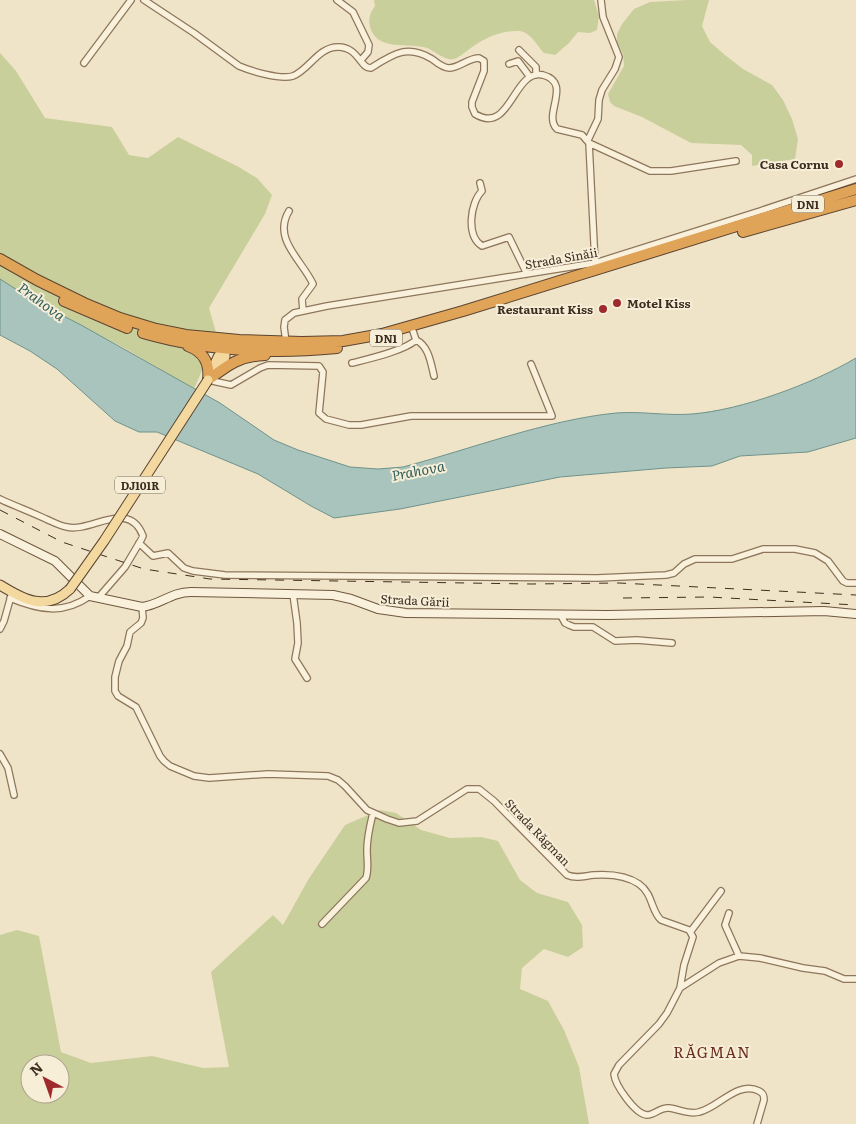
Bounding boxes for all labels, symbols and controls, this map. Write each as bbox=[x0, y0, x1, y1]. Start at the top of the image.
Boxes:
place label: Casa Cornu bbox=[760, 155, 829, 173]
marker: Casa Cornu bbox=[833, 158, 845, 170]
road number: DN1 bbox=[792, 195, 824, 212]
street label: Strada Sinăii bbox=[523, 243, 599, 273]
water label: Prahova bbox=[14, 277, 70, 325]
place label: Motel Kiss bbox=[627, 294, 690, 312]
marker: Motel Kiss bbox=[611, 297, 623, 309]
place label: Restaurant Kiss bbox=[497, 300, 593, 318]
marker: Restaurant Kiss bbox=[597, 303, 609, 315]
road number: DN1 bbox=[370, 329, 402, 346]
water label: Prahova bbox=[390, 455, 446, 485]
road number: DJ101R bbox=[115, 476, 165, 494]
street label: Strada Gării bbox=[380, 589, 450, 611]
street label: Strada Răgman bbox=[501, 794, 575, 870]
district label: RĂGMAN bbox=[673, 1040, 751, 1063]
north arrow bbox=[20, 1054, 70, 1104]
text: N bbox=[25, 1057, 47, 1080]

